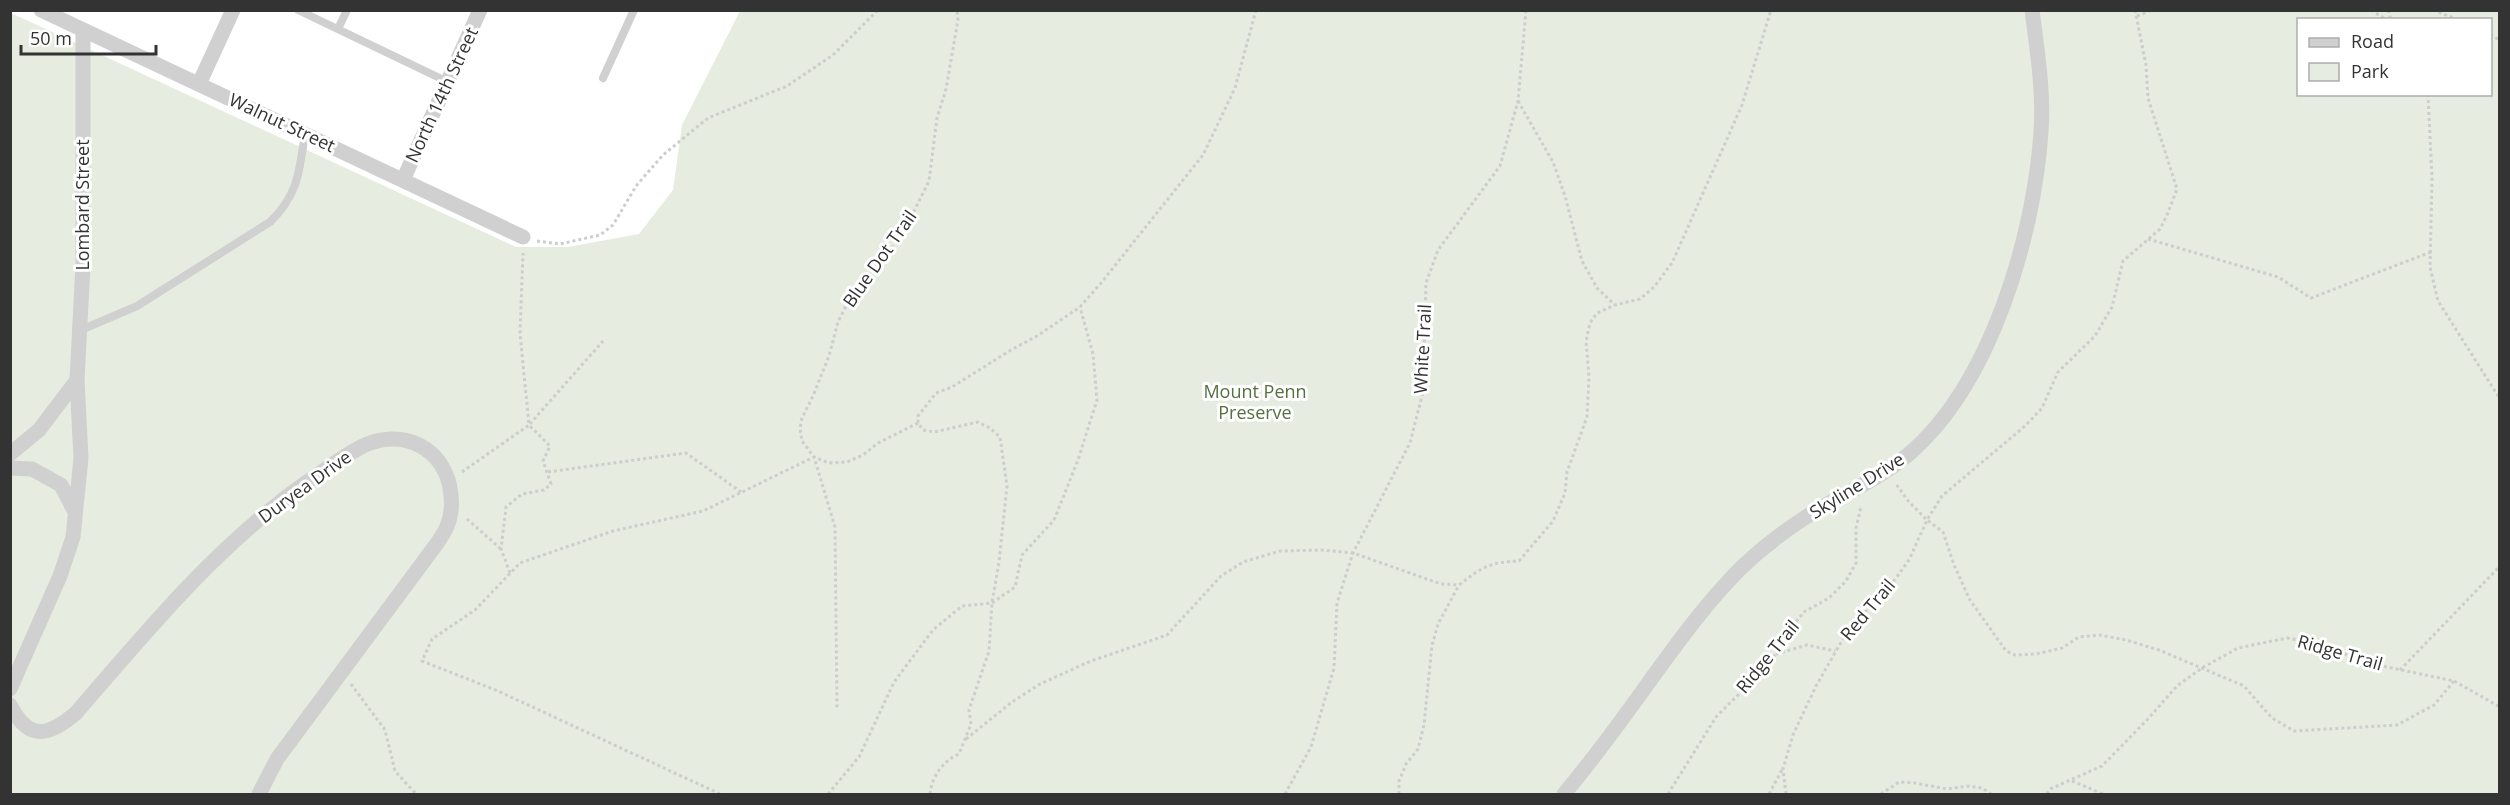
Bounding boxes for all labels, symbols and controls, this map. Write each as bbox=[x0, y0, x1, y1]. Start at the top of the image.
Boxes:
scale bar bbox=[21, 18, 156, 56]
legend bbox=[2297, 18, 2492, 96]
street label: North 14th Street bbox=[399, 23, 483, 166]
text: 50 m bbox=[30, 26, 72, 50]
text: Road bbox=[2351, 29, 2394, 53]
text: Park bbox=[2351, 59, 2389, 83]
street label: Walnut Street bbox=[225, 87, 339, 157]
street label: Lombard Street bbox=[70, 139, 94, 271]
street label: Blue Dot Trail bbox=[837, 205, 922, 312]
street label: White Trail bbox=[1408, 303, 1436, 394]
park label: Mount Penn Preserve bbox=[1203, 379, 1307, 424]
street label: Duryea Drive bbox=[253, 444, 356, 528]
street label: Skyline Drive bbox=[1805, 447, 1908, 524]
street label: Red Trail bbox=[1834, 574, 1900, 645]
street label: Ridge Trail bbox=[1730, 615, 1804, 698]
street label: Ridge Trail bbox=[2295, 628, 2386, 676]

